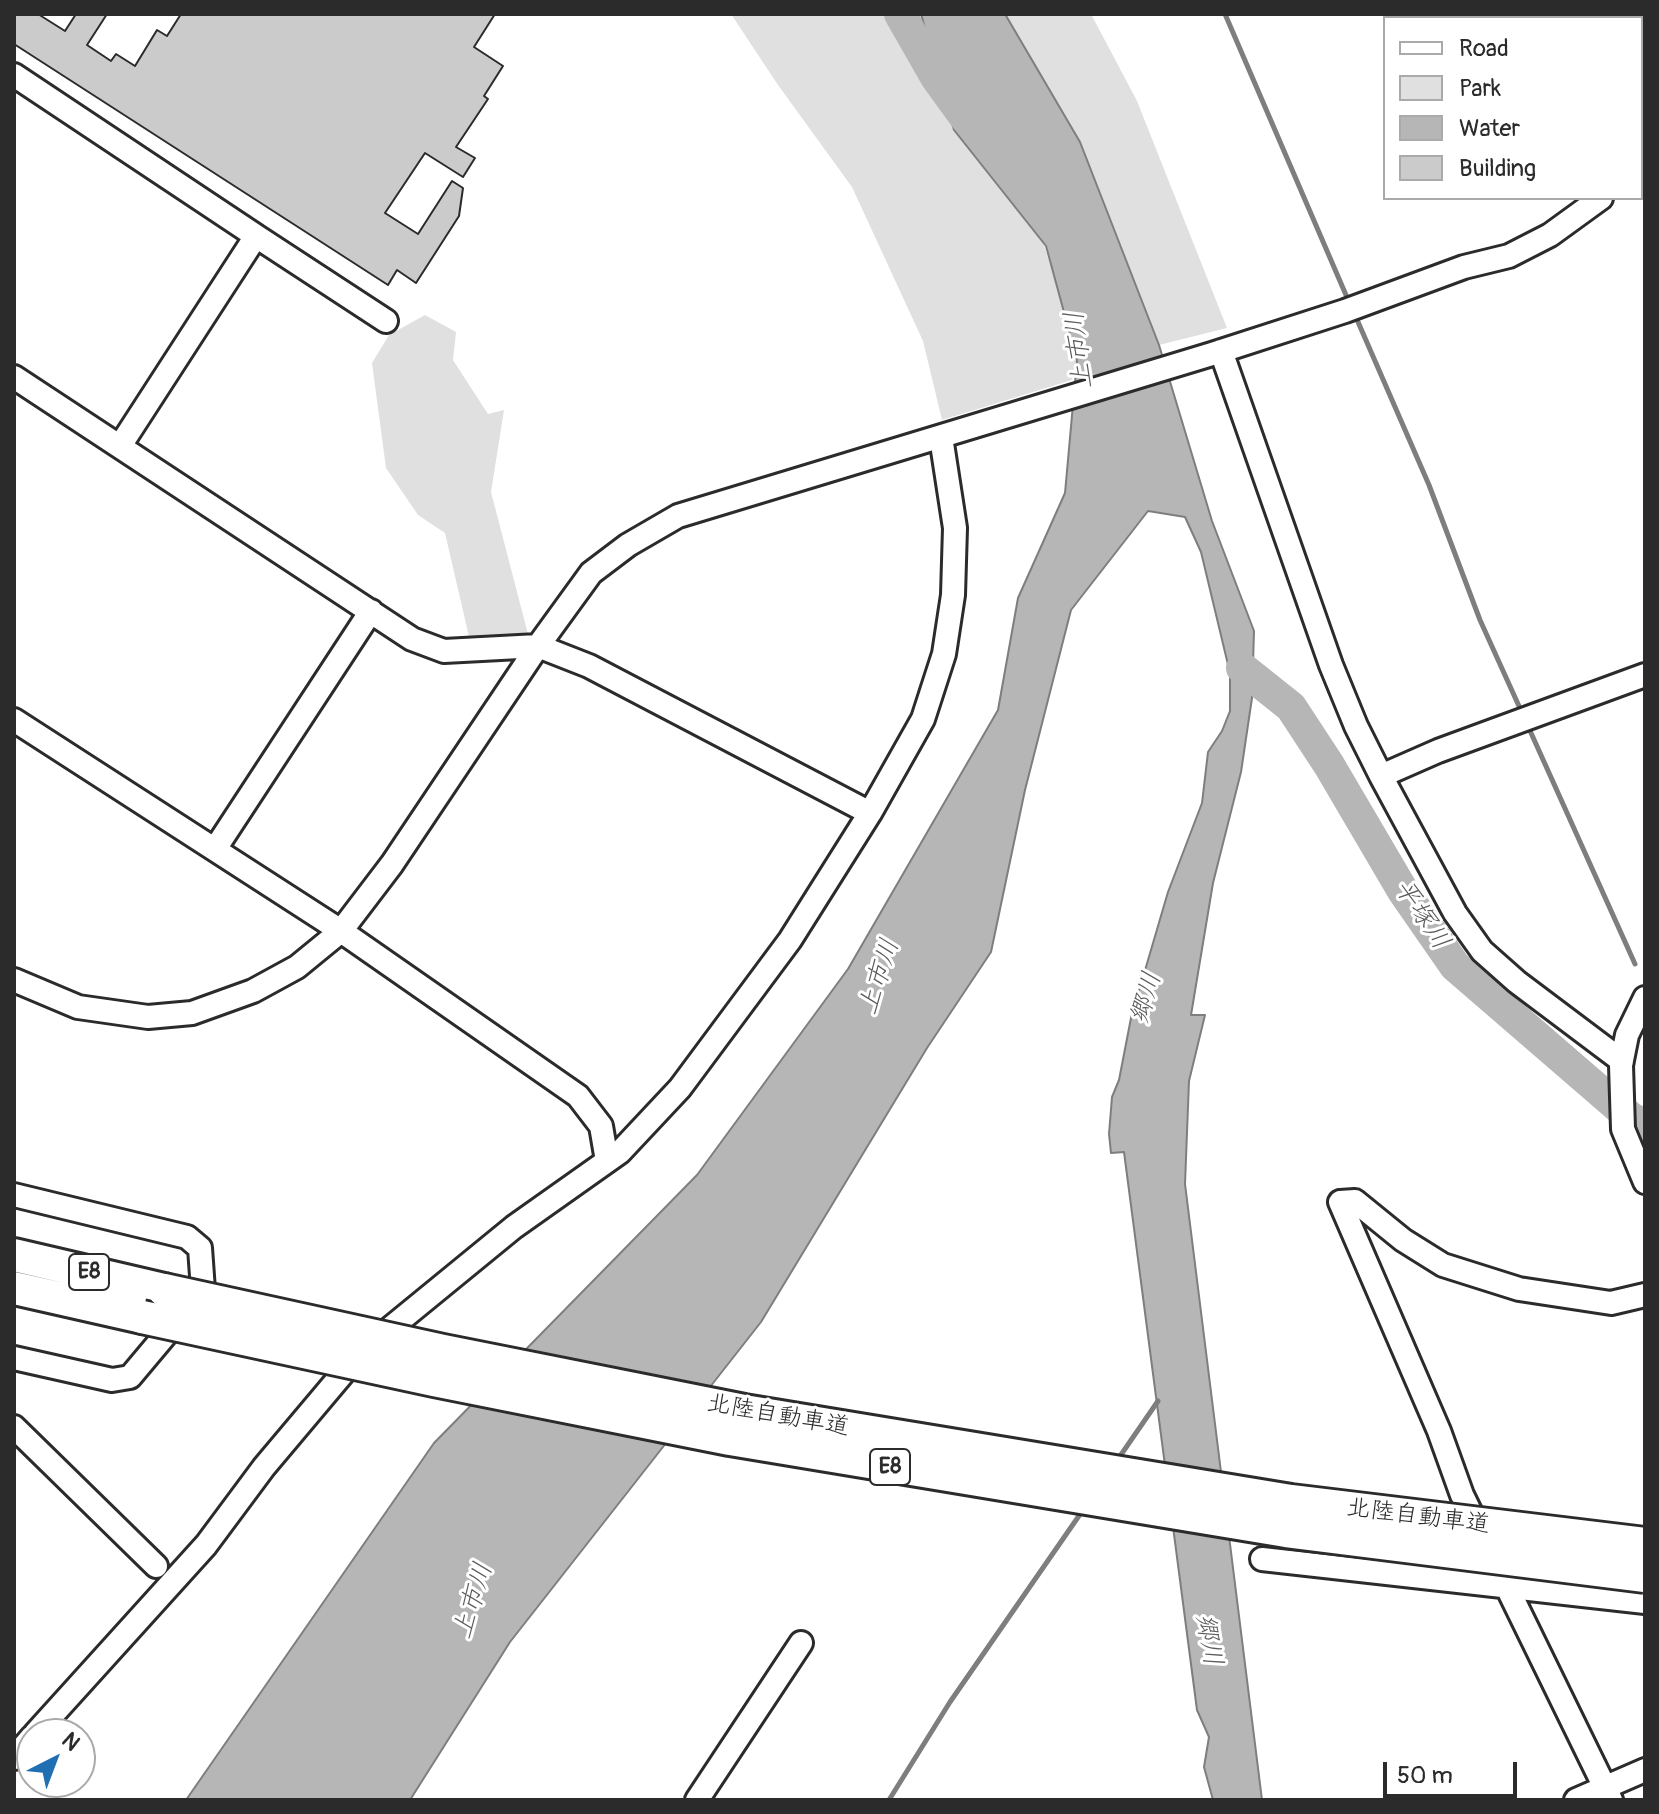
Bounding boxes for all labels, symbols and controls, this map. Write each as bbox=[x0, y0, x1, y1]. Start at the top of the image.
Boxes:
legend bbox=[1383, 16, 1643, 200]
text: Road bbox=[1459, 34, 1509, 63]
text: Park bbox=[1459, 74, 1501, 103]
text: Water bbox=[1459, 114, 1520, 143]
text: Building bbox=[1459, 154, 1536, 183]
water label: 上市川 bbox=[1060, 309, 1100, 391]
water label: 平塚川 bbox=[1386, 874, 1456, 956]
water label: 上市川 bbox=[853, 935, 907, 1019]
water label: 郷川 bbox=[1125, 969, 1169, 1027]
road number: E8 bbox=[69, 1254, 109, 1290]
street label: 北陸自動車道 bbox=[705, 1389, 851, 1443]
road number: E8 bbox=[870, 1449, 910, 1485]
street label: 北陸自動車道 bbox=[1345, 1494, 1491, 1540]
water label: 上市川 bbox=[448, 1559, 500, 1643]
water label: 郷川 bbox=[1188, 1612, 1228, 1668]
north arrow bbox=[16, 1718, 96, 1798]
text: N bbox=[56, 1726, 86, 1757]
scale bar bbox=[1387, 1746, 1521, 1796]
text: 50 m bbox=[1397, 1761, 1453, 1790]

